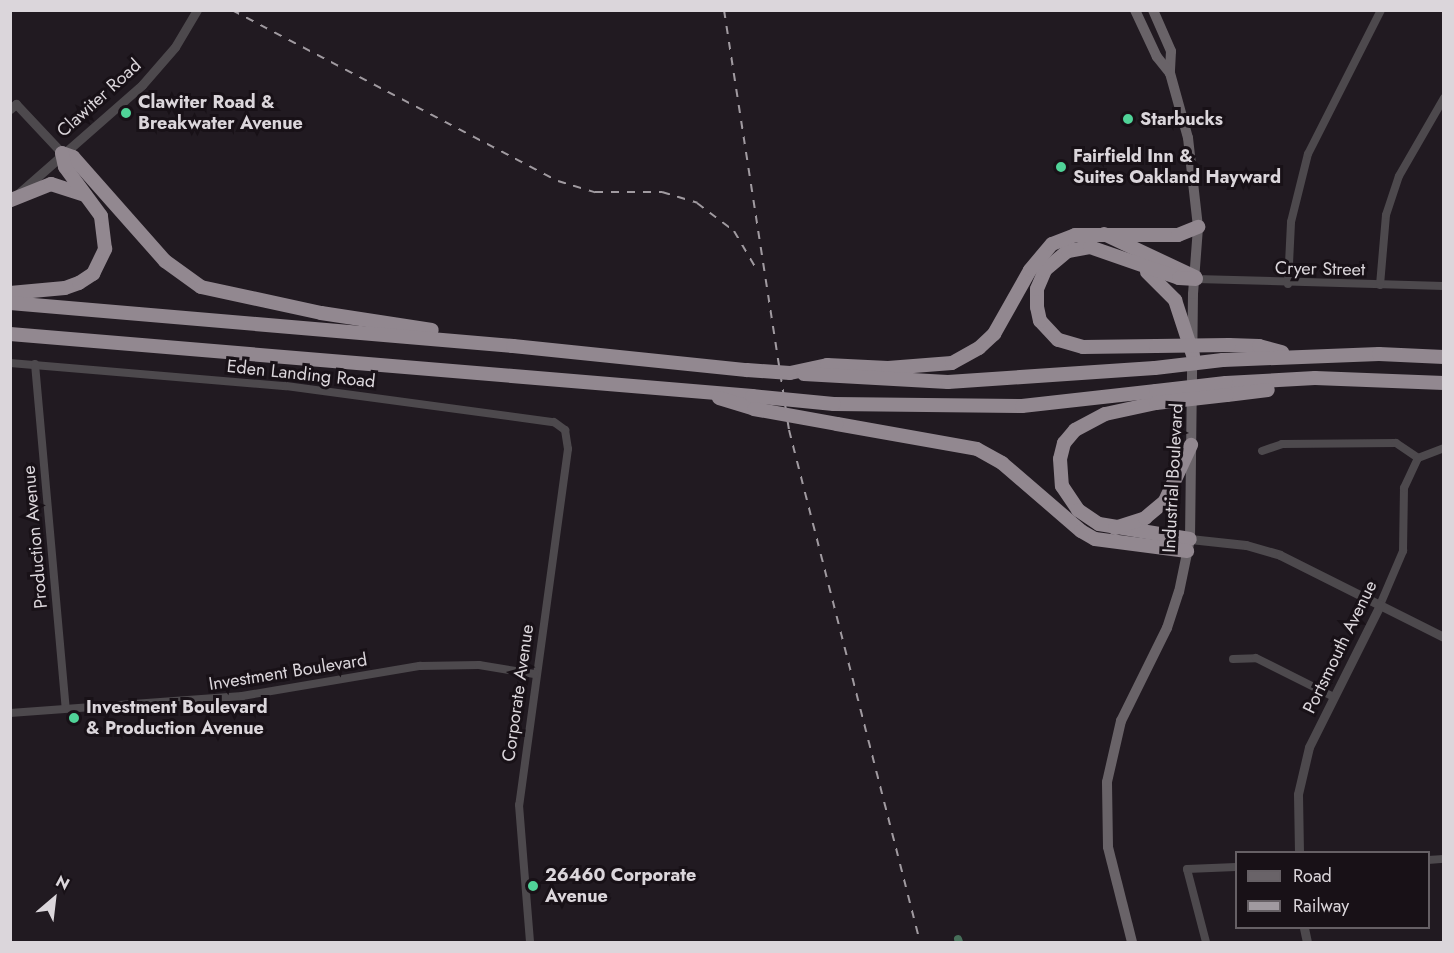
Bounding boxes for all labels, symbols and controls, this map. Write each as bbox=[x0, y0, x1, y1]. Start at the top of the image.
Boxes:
street label: Clawiter Road bbox=[52, 55, 146, 141]
place label: Clawiter Road & Breakwater Avenue bbox=[138, 92, 303, 134]
marker: Clawiter Road & Breakwater Avenue bbox=[119, 106, 133, 120]
place label: Starbucks bbox=[1140, 108, 1223, 130]
marker: Starbucks bbox=[1121, 112, 1135, 126]
place label: Fairfield Inn & Suites Oakland Hayward bbox=[1073, 146, 1281, 188]
marker: Fairfield Inn & Suites Oakland Hayward bbox=[1054, 160, 1068, 174]
street label: Cryer Street bbox=[1275, 257, 1365, 281]
street label: Eden Landing Road bbox=[226, 355, 376, 393]
street label: Industrial Boulevard bbox=[1158, 403, 1188, 553]
street label: Production Avenue bbox=[18, 465, 52, 609]
street label: Portsmouth Avenue bbox=[1298, 577, 1382, 717]
street label: Corporate Avenue bbox=[498, 623, 538, 763]
street label: Investment Boulevard bbox=[207, 649, 369, 695]
place label: Investment Boulevard & Production Avenue bbox=[86, 697, 268, 740]
marker: Investment Boulevard & Production Avenue bbox=[67, 711, 81, 725]
legend bbox=[1235, 851, 1430, 929]
text: Road bbox=[1293, 863, 1332, 889]
place label: 26460 Corporate Avenue bbox=[545, 865, 696, 908]
north arrow bbox=[24, 869, 84, 929]
text: N bbox=[52, 870, 74, 896]
marker: 26460 Corporate Avenue bbox=[526, 879, 540, 893]
text: Railway bbox=[1293, 893, 1349, 919]

